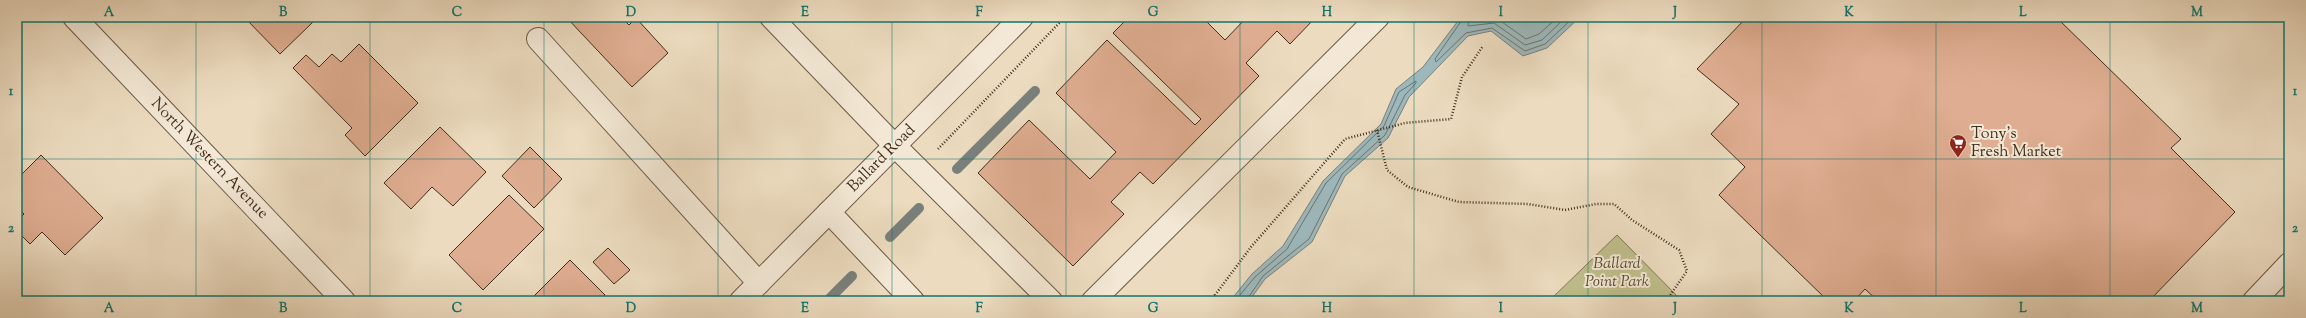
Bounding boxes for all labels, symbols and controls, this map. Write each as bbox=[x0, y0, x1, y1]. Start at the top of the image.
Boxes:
text: A bbox=[104, 4, 115, 22]
text: B bbox=[279, 4, 288, 22]
text: C bbox=[452, 4, 462, 22]
text: D bbox=[626, 4, 636, 22]
text: E bbox=[801, 4, 809, 22]
text: F bbox=[975, 4, 983, 22]
text: G bbox=[1148, 4, 1159, 22]
text: H bbox=[1322, 4, 1333, 22]
text: I bbox=[1499, 4, 1504, 22]
text: J bbox=[1672, 4, 1677, 22]
text: K bbox=[1844, 4, 1854, 22]
text: L bbox=[2019, 4, 2027, 22]
text: M bbox=[2191, 4, 2203, 22]
text: 1 bbox=[9, 83, 14, 101]
text: 1 bbox=[2293, 83, 2298, 101]
street label: North Western Avenue bbox=[145, 93, 273, 225]
street label: Ballard Road bbox=[843, 120, 921, 198]
place label: Tony's Fresh Market bbox=[1971, 123, 2062, 164]
supermarket icon: Tony's Fresh Market bbox=[1948, 133, 1968, 158]
text: 2 bbox=[8, 220, 15, 238]
text: 2 bbox=[2292, 220, 2299, 238]
park label: Ballard Point Park bbox=[1585, 253, 1649, 294]
text: A bbox=[104, 300, 115, 318]
text: B bbox=[279, 300, 288, 318]
text: C bbox=[452, 300, 462, 318]
text: D bbox=[626, 300, 636, 318]
text: E bbox=[801, 300, 809, 318]
text: F bbox=[975, 300, 983, 318]
text: G bbox=[1148, 300, 1159, 318]
text: H bbox=[1322, 300, 1333, 318]
text: I bbox=[1499, 300, 1504, 318]
text: J bbox=[1672, 300, 1677, 318]
text: K bbox=[1844, 300, 1854, 318]
text: L bbox=[2019, 300, 2027, 318]
text: M bbox=[2191, 300, 2203, 318]

